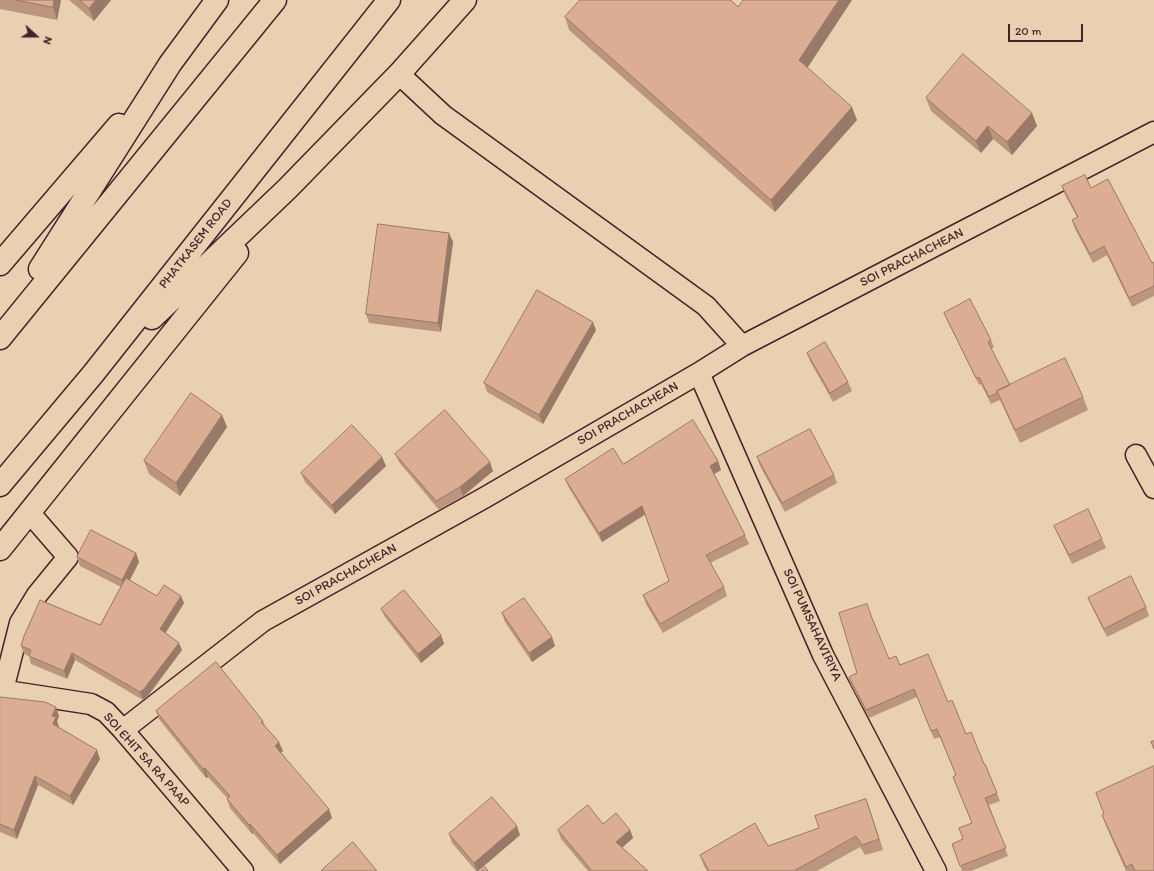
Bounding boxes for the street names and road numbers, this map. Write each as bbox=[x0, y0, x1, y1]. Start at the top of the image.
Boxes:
street label: PHATKASEM ROAD bbox=[156, 196, 236, 292]
street label: SOI PRACHACHEAN bbox=[858, 225, 966, 291]
street label: SOI PRACHACHEAN bbox=[575, 379, 681, 449]
street label: SOI PRACHACHEAN bbox=[292, 541, 400, 609]
street label: SOI PUMSAHAVIRIYA bbox=[779, 566, 845, 684]
street label: SOI EHIT SA RA PAAP bbox=[100, 710, 192, 810]

